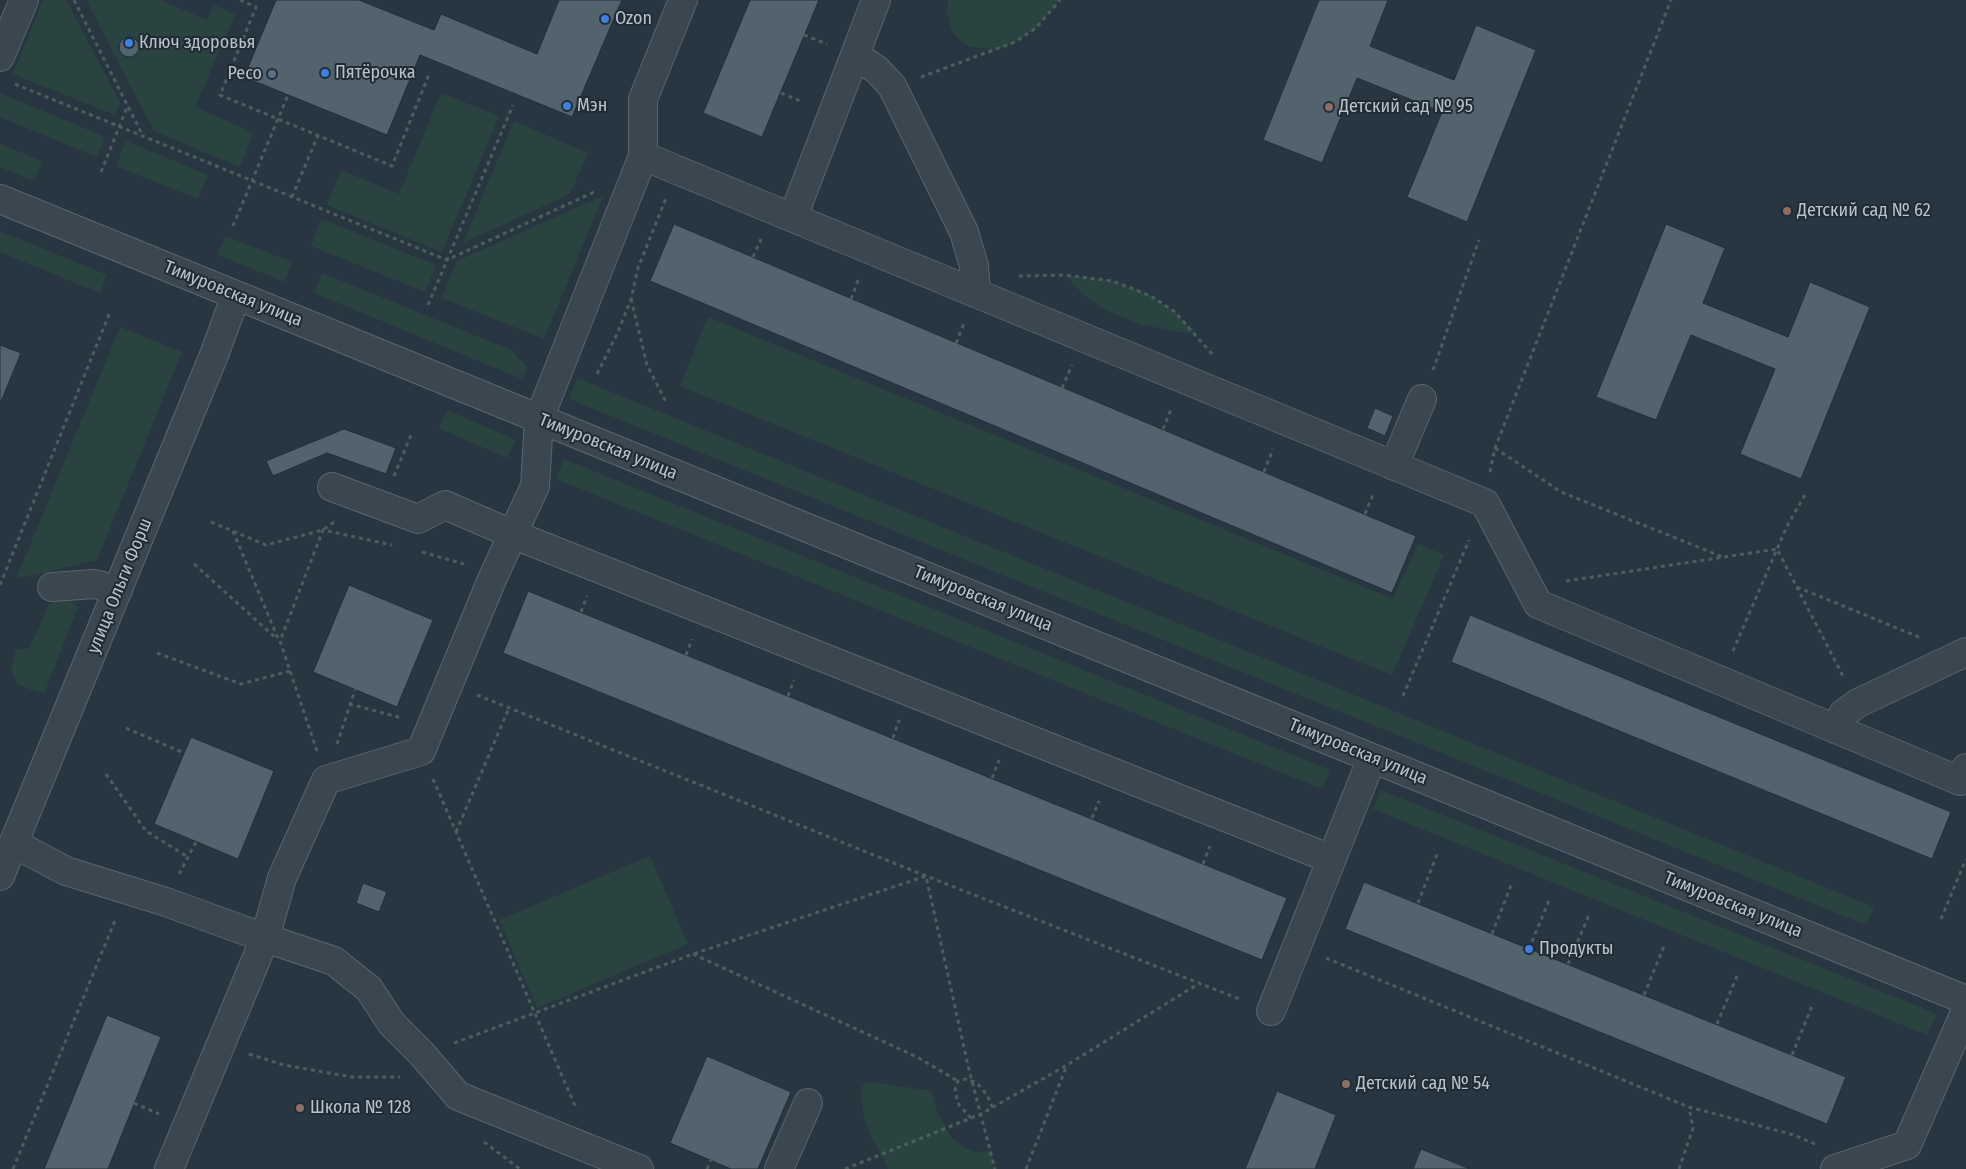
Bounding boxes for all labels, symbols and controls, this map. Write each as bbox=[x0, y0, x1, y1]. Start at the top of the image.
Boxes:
place label: Ozon bbox=[615, 8, 652, 30]
marker: Ozon bbox=[599, 13, 611, 25]
place label: Ключ здоровья bbox=[139, 32, 255, 54]
marker: Ключ здоровья bbox=[123, 37, 135, 49]
place label: Пятёрочка bbox=[335, 62, 415, 84]
place label: Ресо bbox=[227, 63, 262, 85]
marker: Пятёрочка bbox=[319, 67, 331, 79]
marker: Ресо bbox=[266, 68, 278, 80]
place label: Мэн bbox=[577, 95, 607, 117]
place label: Детский сад № 95 bbox=[1339, 96, 1473, 118]
marker: Мэн bbox=[561, 100, 573, 112]
marker: Детский сад № 95 bbox=[1323, 101, 1335, 113]
place label: Детский сад № 62 bbox=[1797, 200, 1931, 222]
marker: Детский сад № 62 bbox=[1781, 205, 1793, 217]
street label: Тимуровская улица bbox=[161, 256, 305, 332]
street label: Тимуровская улица bbox=[536, 409, 680, 485]
street label: улица Ольги Форш bbox=[83, 515, 157, 657]
street label: Тимуровская улица bbox=[911, 561, 1055, 637]
street label: Тимуровская улица bbox=[1286, 714, 1430, 790]
street label: Тимуровская улица bbox=[1661, 867, 1805, 943]
place label: Продукты bbox=[1539, 938, 1614, 960]
marker: Продукты bbox=[1523, 943, 1535, 955]
place label: Детский сад № 54 bbox=[1356, 1073, 1490, 1095]
marker: Детский сад № 54 bbox=[1340, 1078, 1352, 1090]
place label: Школа № 128 bbox=[310, 1097, 411, 1119]
marker: Школа № 128 bbox=[294, 1102, 306, 1114]

